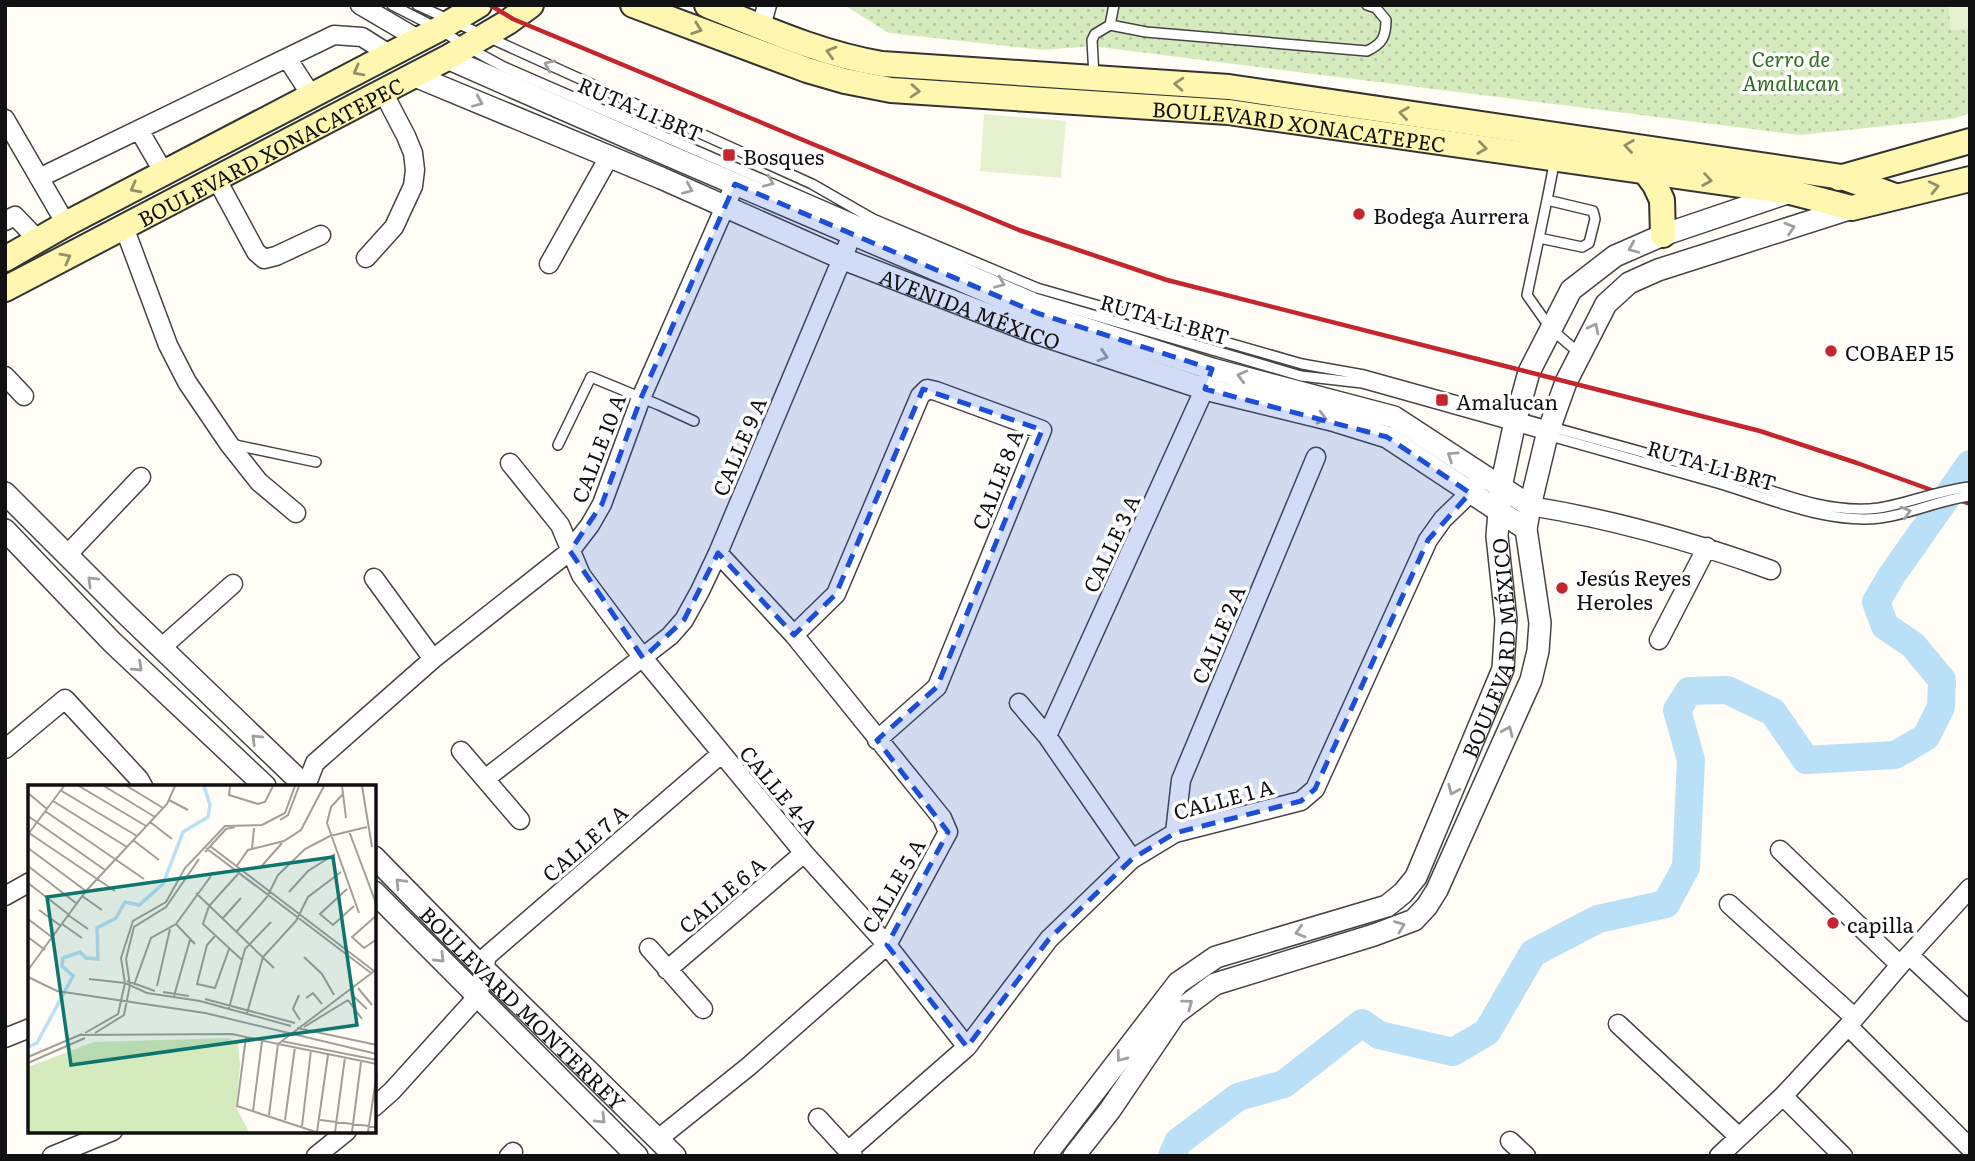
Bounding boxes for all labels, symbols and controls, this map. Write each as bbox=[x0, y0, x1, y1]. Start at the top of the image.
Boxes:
one-way arrow bbox=[691, 21, 703, 35]
park label: Cerro de Amalucan bbox=[1742, 42, 1840, 97]
one-way arrow bbox=[825, 46, 837, 61]
one-way arrow bbox=[544, 59, 556, 73]
one-way arrow bbox=[352, 62, 365, 76]
street label: BOULEVARD XONACATEPEC bbox=[132, 68, 408, 233]
street label: RUTA L1 BRT bbox=[574, 68, 708, 148]
one-way arrow bbox=[1173, 76, 1184, 91]
one-way arrow bbox=[910, 83, 921, 98]
street label: BOULEVARD XONACATEPEC bbox=[1151, 92, 1448, 158]
one-way arrow bbox=[470, 94, 483, 108]
one-way arrow bbox=[1398, 105, 1410, 120]
one-way arrow bbox=[1623, 139, 1635, 154]
place label: Bosques bbox=[743, 140, 824, 171]
one-way arrow bbox=[1476, 140, 1488, 155]
marker: Bosques bbox=[721, 147, 737, 163]
one-way arrow bbox=[1702, 172, 1713, 187]
one-way arrow bbox=[762, 174, 774, 188]
one-way arrow bbox=[130, 180, 142, 194]
one-way arrow bbox=[681, 181, 693, 195]
one-way arrow bbox=[1928, 181, 1940, 195]
place label: Bodega Aurrera bbox=[1373, 199, 1530, 230]
marker: Bodega Aurrera bbox=[1351, 206, 1367, 222]
one-way arrow bbox=[1783, 222, 1795, 236]
one-way arrow bbox=[1628, 240, 1640, 254]
one-way arrow bbox=[59, 252, 71, 266]
street label: AVENIDA MÉXICO bbox=[876, 259, 1065, 356]
one-way arrow bbox=[993, 275, 1006, 289]
street label: RUTA L1 BRT bbox=[1097, 285, 1233, 351]
one-way arrow bbox=[1586, 322, 1599, 335]
place label: COBAEP 15 bbox=[1845, 336, 1954, 367]
marker: COBAEP 15 bbox=[1823, 343, 1839, 359]
one-way arrow bbox=[1097, 347, 1109, 362]
one-way arrow bbox=[1236, 370, 1248, 384]
place label: Amalucan bbox=[1456, 385, 1558, 416]
street label: CALLE 10 A bbox=[562, 389, 632, 507]
street label: CALLE 9 A bbox=[703, 391, 773, 500]
marker: Amalucan bbox=[1434, 392, 1450, 408]
one-way arrow bbox=[1316, 410, 1328, 424]
street label: CALLE 8 A bbox=[963, 424, 1030, 534]
street label: RUTA L1 BRT bbox=[1644, 431, 1780, 497]
one-way arrow bbox=[1447, 452, 1460, 464]
street label: CALLE 3 A bbox=[1074, 488, 1146, 597]
one-way arrow bbox=[1900, 506, 1912, 521]
street label: BOULEVARD MÉXICO bbox=[1452, 536, 1522, 762]
place label: Jesús Reyes Heroles bbox=[1576, 561, 1691, 616]
one-way arrow bbox=[88, 576, 101, 589]
street label: CALLE 2 A bbox=[1182, 579, 1252, 688]
marker: Jesús Reyes Heroles bbox=[1554, 580, 1570, 596]
one-way arrow bbox=[130, 659, 143, 672]
one-way arrow bbox=[1500, 726, 1514, 738]
one-way arrow bbox=[251, 735, 264, 748]
street label: CALLE 4-A bbox=[733, 738, 827, 841]
street label: CALLE 1 A bbox=[1170, 770, 1277, 826]
one-way arrow bbox=[1447, 782, 1461, 795]
inset map bbox=[28, 785, 376, 1133]
street label: CALLE 7 A bbox=[534, 796, 634, 888]
street label: CALLE 5 A bbox=[852, 832, 932, 938]
street label: CALLE 6 A bbox=[671, 848, 772, 940]
one-way arrow bbox=[396, 878, 409, 891]
street label: BOULEVARD MONTERREY bbox=[414, 898, 634, 1116]
place label: capilla bbox=[1847, 908, 1915, 939]
marker: capilla bbox=[1825, 915, 1841, 931]
one-way arrow bbox=[1393, 920, 1405, 934]
one-way arrow bbox=[1294, 923, 1306, 938]
one-way arrow bbox=[432, 950, 444, 962]
one-way arrow bbox=[1181, 1000, 1193, 1013]
one-way arrow bbox=[1116, 1050, 1129, 1062]
one-way arrow bbox=[592, 1111, 605, 1124]

